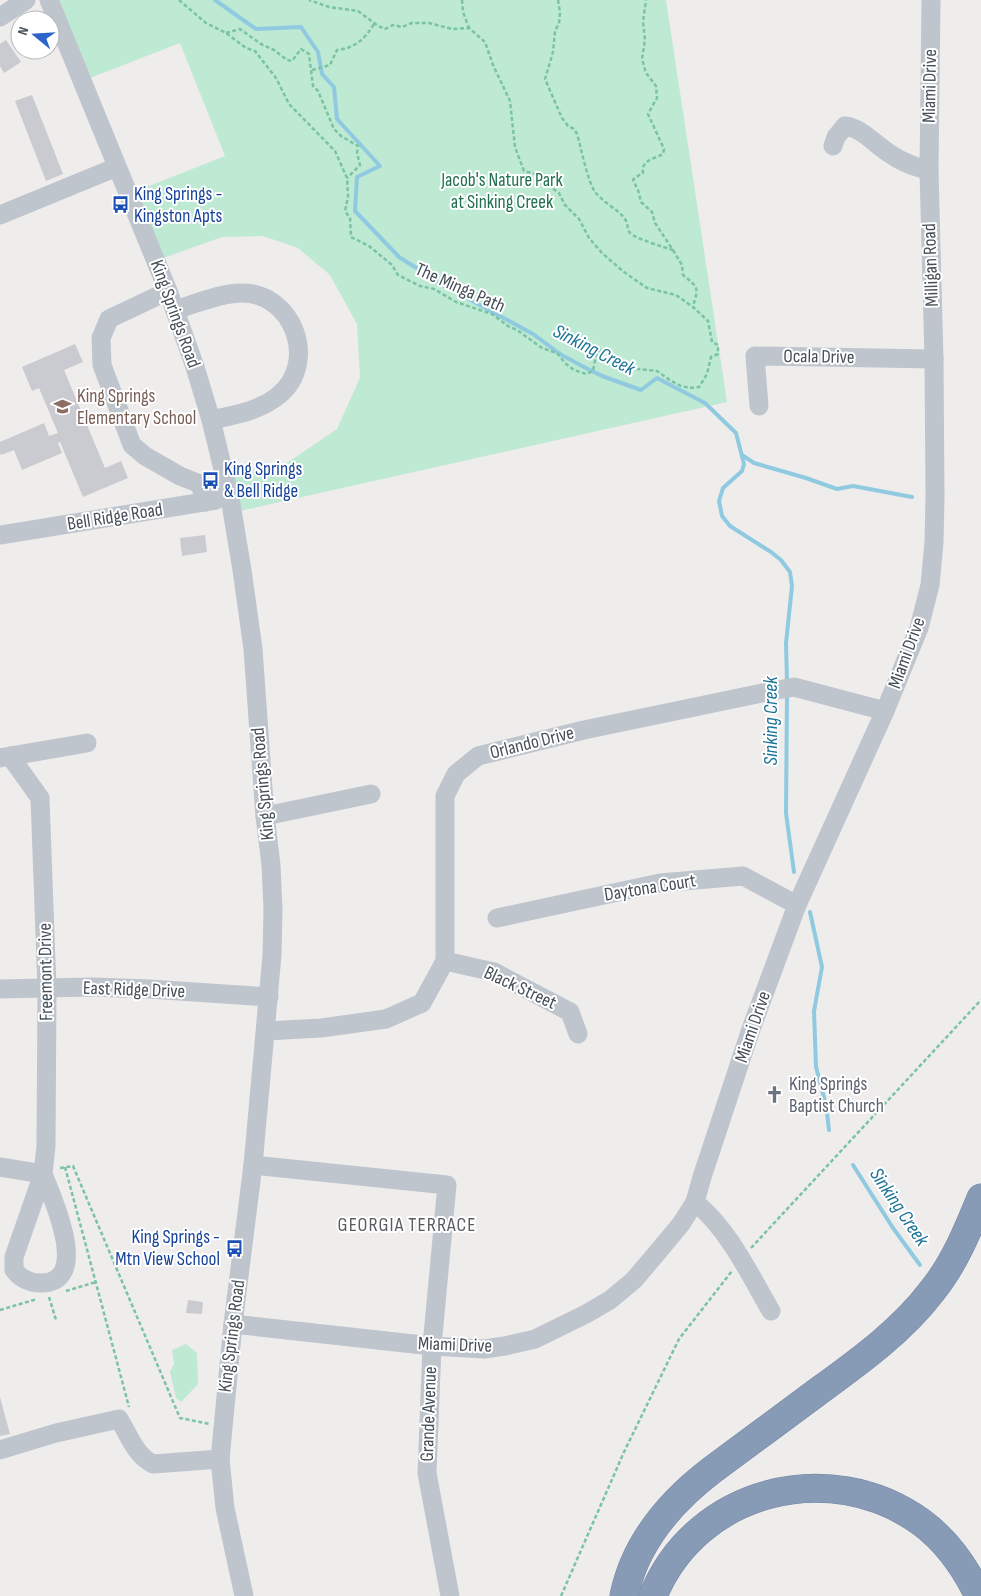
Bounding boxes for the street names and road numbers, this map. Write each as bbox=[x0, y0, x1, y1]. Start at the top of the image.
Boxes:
street label: Miami Drive bbox=[918, 49, 942, 123]
street label: Milligan Road bbox=[918, 223, 944, 307]
street label: King Springs Road bbox=[145, 257, 205, 371]
street label: The Minga Path bbox=[411, 258, 509, 318]
street label: Ocala Drive bbox=[783, 345, 855, 369]
street label: Bell Ridge Road bbox=[66, 498, 164, 536]
street label: Miami Drive bbox=[884, 614, 930, 692]
street label: Orlando Drive bbox=[488, 721, 576, 765]
street label: King Springs Road bbox=[247, 727, 279, 841]
street label: Daytona Court bbox=[603, 869, 698, 907]
street label: Freemont Drive bbox=[34, 923, 58, 1021]
street label: Black Street bbox=[480, 961, 560, 1015]
street label: East Ridge Drive bbox=[83, 977, 185, 1003]
street label: Miami Drive bbox=[730, 988, 776, 1066]
street label: King Springs Road bbox=[214, 1278, 250, 1394]
street label: Miami Drive bbox=[418, 1332, 492, 1358]
street label: Grande Avenue bbox=[416, 1366, 442, 1462]

